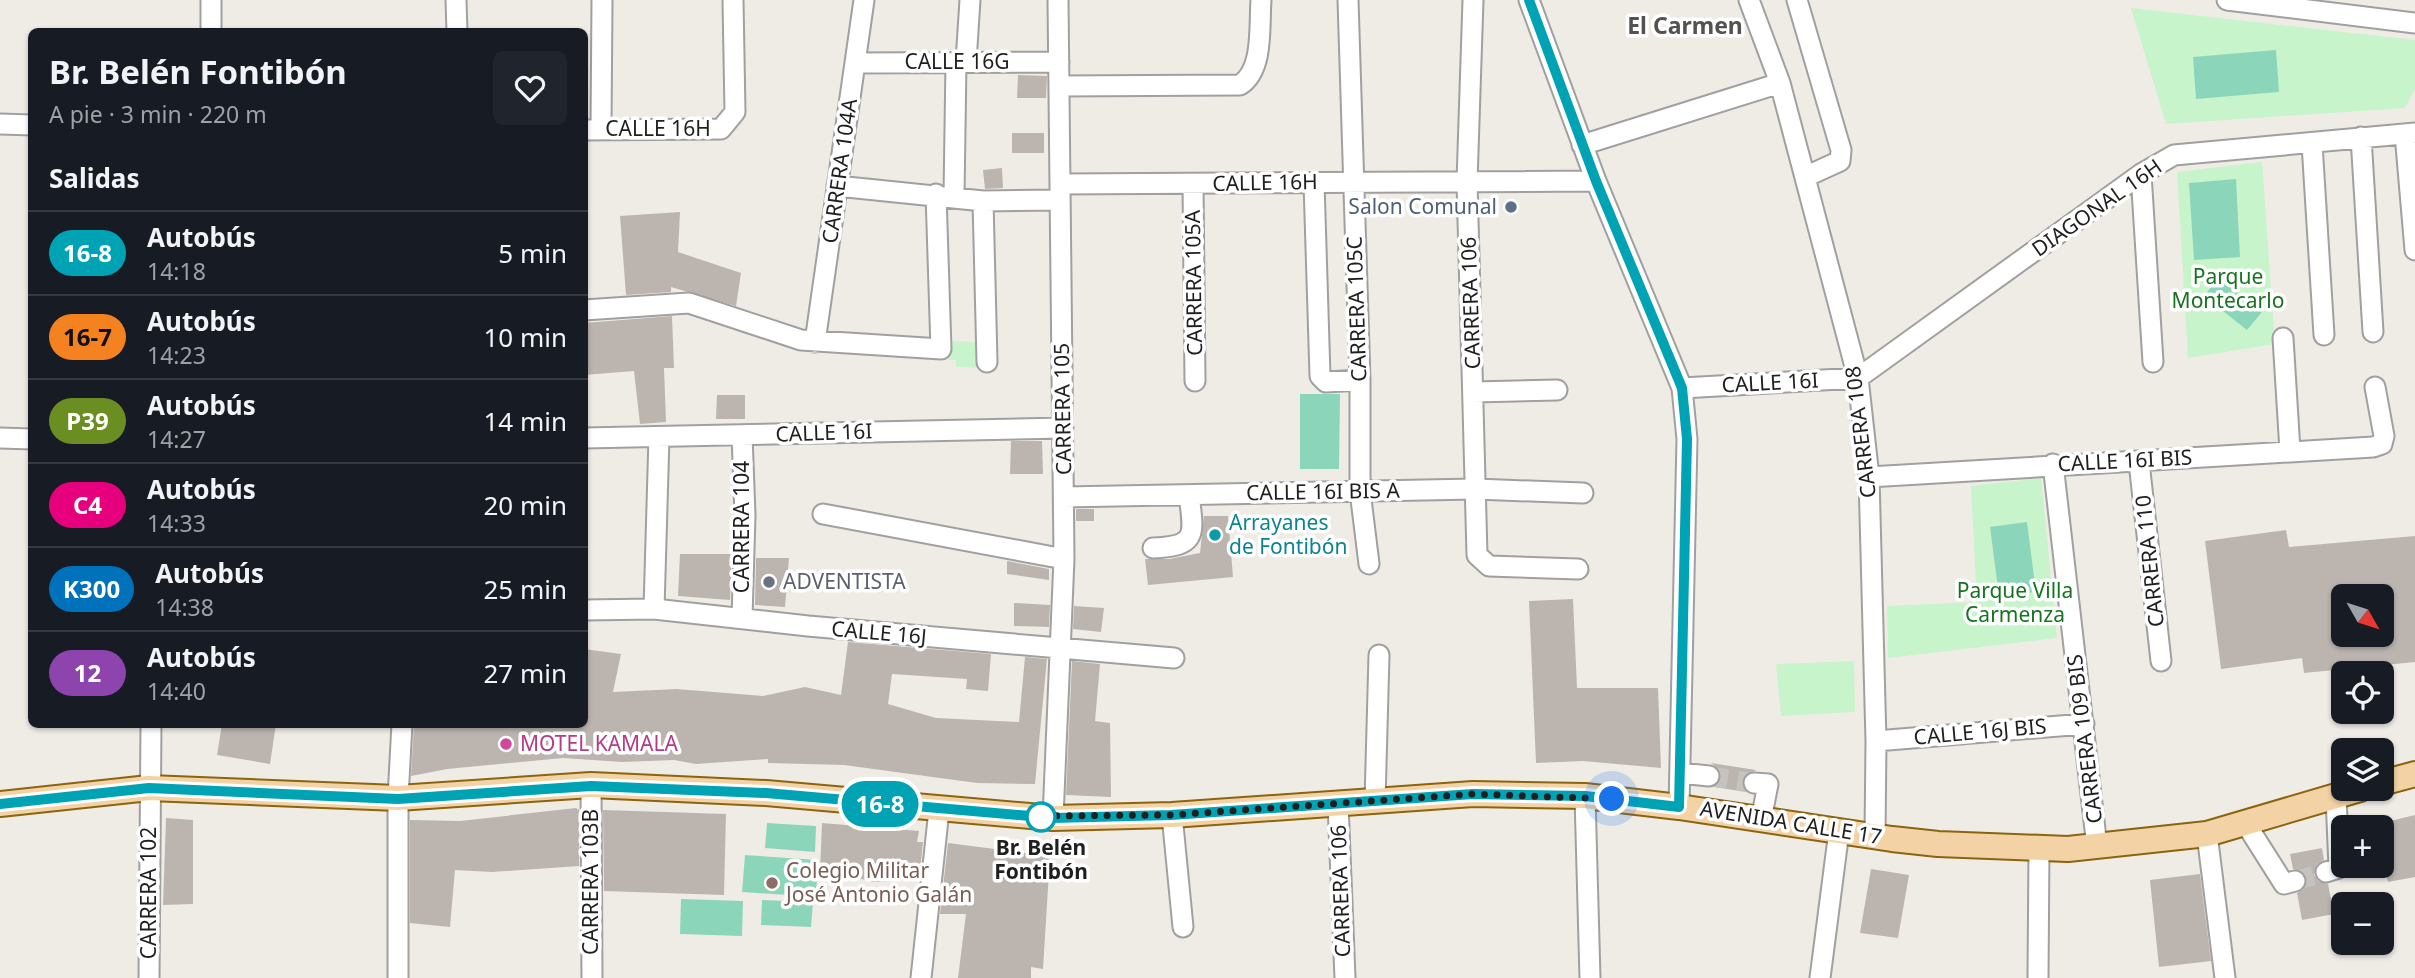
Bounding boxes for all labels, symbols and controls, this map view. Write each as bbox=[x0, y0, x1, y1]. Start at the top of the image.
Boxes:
district label: El Carmen bbox=[1627, 9, 1743, 41]
street label: CALLE 16G bbox=[904, 47, 1010, 75]
text: Br. Belén Fontibón bbox=[49, 49, 347, 94]
button: heart bbox=[493, 51, 567, 125]
street label: CARRERA 104A bbox=[815, 96, 863, 245]
text: A pie · 3 min · 220 m bbox=[49, 98, 267, 130]
street label: CALLE 16H bbox=[605, 114, 711, 142]
street label: DIAGONAL 16H bbox=[2026, 152, 2167, 262]
text: Salidas bbox=[49, 160, 139, 196]
street label: CALLE 16H bbox=[1212, 167, 1318, 197]
place label: Salon Comunal bbox=[1348, 192, 1497, 220]
marker: Salon Comunal bbox=[1503, 199, 1519, 215]
street label: CARRERA 105A bbox=[1178, 209, 1208, 356]
text: Autobús bbox=[147, 219, 256, 255]
text: 5 min bbox=[498, 235, 567, 271]
text: 16-8 bbox=[63, 236, 112, 269]
street label: CARRERA 105C bbox=[1339, 236, 1373, 382]
street label: CARRERA 106 bbox=[1454, 236, 1486, 370]
text: 14:18 bbox=[147, 255, 206, 287]
park label: Parque Montecarlo bbox=[2172, 262, 2284, 314]
text: Autobús bbox=[147, 303, 256, 339]
text: 10 min bbox=[483, 319, 567, 355]
text: 16-7 bbox=[63, 320, 112, 353]
text: 14:23 bbox=[147, 339, 206, 371]
street label: CARRERA 105 bbox=[1047, 343, 1077, 475]
street label: CALLE 16I bbox=[1721, 365, 1819, 399]
street label: CARRERA 108 bbox=[1838, 365, 1882, 500]
text: Autobús bbox=[147, 387, 256, 423]
text: 14 min bbox=[483, 403, 567, 439]
text: P39 bbox=[66, 404, 109, 437]
street label: CALLE 16I bbox=[775, 416, 873, 448]
text: 14:27 bbox=[147, 423, 206, 455]
street label: CALLE 16I BIS bbox=[2057, 442, 2193, 478]
street label: CARRERA 104 bbox=[727, 461, 755, 593]
text: Autobús bbox=[147, 471, 256, 507]
street label: CALLE 16I BIS A bbox=[1246, 476, 1401, 506]
text: 20 min bbox=[483, 487, 567, 523]
text: C4 bbox=[73, 488, 102, 521]
street label: CARRERA 110 bbox=[2128, 494, 2170, 628]
text: 14:33 bbox=[147, 507, 206, 539]
place label: Arrayanes de Fontibón bbox=[1229, 508, 1347, 560]
marker: Arrayanes de Fontibón bbox=[1207, 527, 1223, 543]
text: Autobús bbox=[155, 555, 264, 591]
place label: ADVENTISTA bbox=[783, 567, 906, 595]
text: 25 min bbox=[483, 571, 567, 607]
text: K300 bbox=[63, 572, 120, 605]
marker: ADVENTISTA bbox=[761, 574, 777, 590]
park label: Parque Villa Carmenza bbox=[1957, 576, 2073, 628]
north arrow bbox=[2331, 584, 2394, 648]
map controls bbox=[2331, 584, 2394, 955]
text: 14:38 bbox=[155, 591, 214, 623]
street label: CALLE 16J bbox=[830, 614, 928, 650]
text: Autobús bbox=[147, 639, 256, 675]
street label: CARRERA 109 BIS bbox=[2060, 653, 2108, 825]
text: 27 min bbox=[483, 655, 567, 691]
text: 12 bbox=[74, 656, 101, 689]
button: locate bbox=[2331, 661, 2394, 724]
text: 14:40 bbox=[147, 675, 206, 707]
street label: CALLE 16J BIS bbox=[1912, 711, 2048, 751]
place label: MOTEL KAMALA bbox=[520, 729, 679, 757]
marker: MOTEL KAMALA bbox=[498, 736, 514, 752]
button: layers bbox=[2331, 738, 2394, 801]
line badge: 16-8 bbox=[831, 781, 929, 827]
your location bbox=[1594, 781, 1629, 816]
text: 16-8 bbox=[856, 787, 904, 820]
street label: AVENIDA CALLE 17 bbox=[1698, 794, 1884, 850]
marker: Br. Belén Fontibón bbox=[1026, 802, 1056, 832]
street label: CARRERA 103B bbox=[576, 809, 604, 955]
button: + bbox=[2331, 815, 2394, 878]
street label: CARRERA 106 bbox=[1324, 824, 1356, 958]
street label: CARRERA 102 bbox=[134, 827, 162, 959]
place label: Br. Belén Fontibón bbox=[994, 833, 1088, 885]
place label: Colegio Militar José Antonio Galán bbox=[784, 856, 972, 908]
marker: Colegio Militar José Antonio Galán bbox=[764, 875, 780, 891]
button: − bbox=[2331, 892, 2394, 955]

